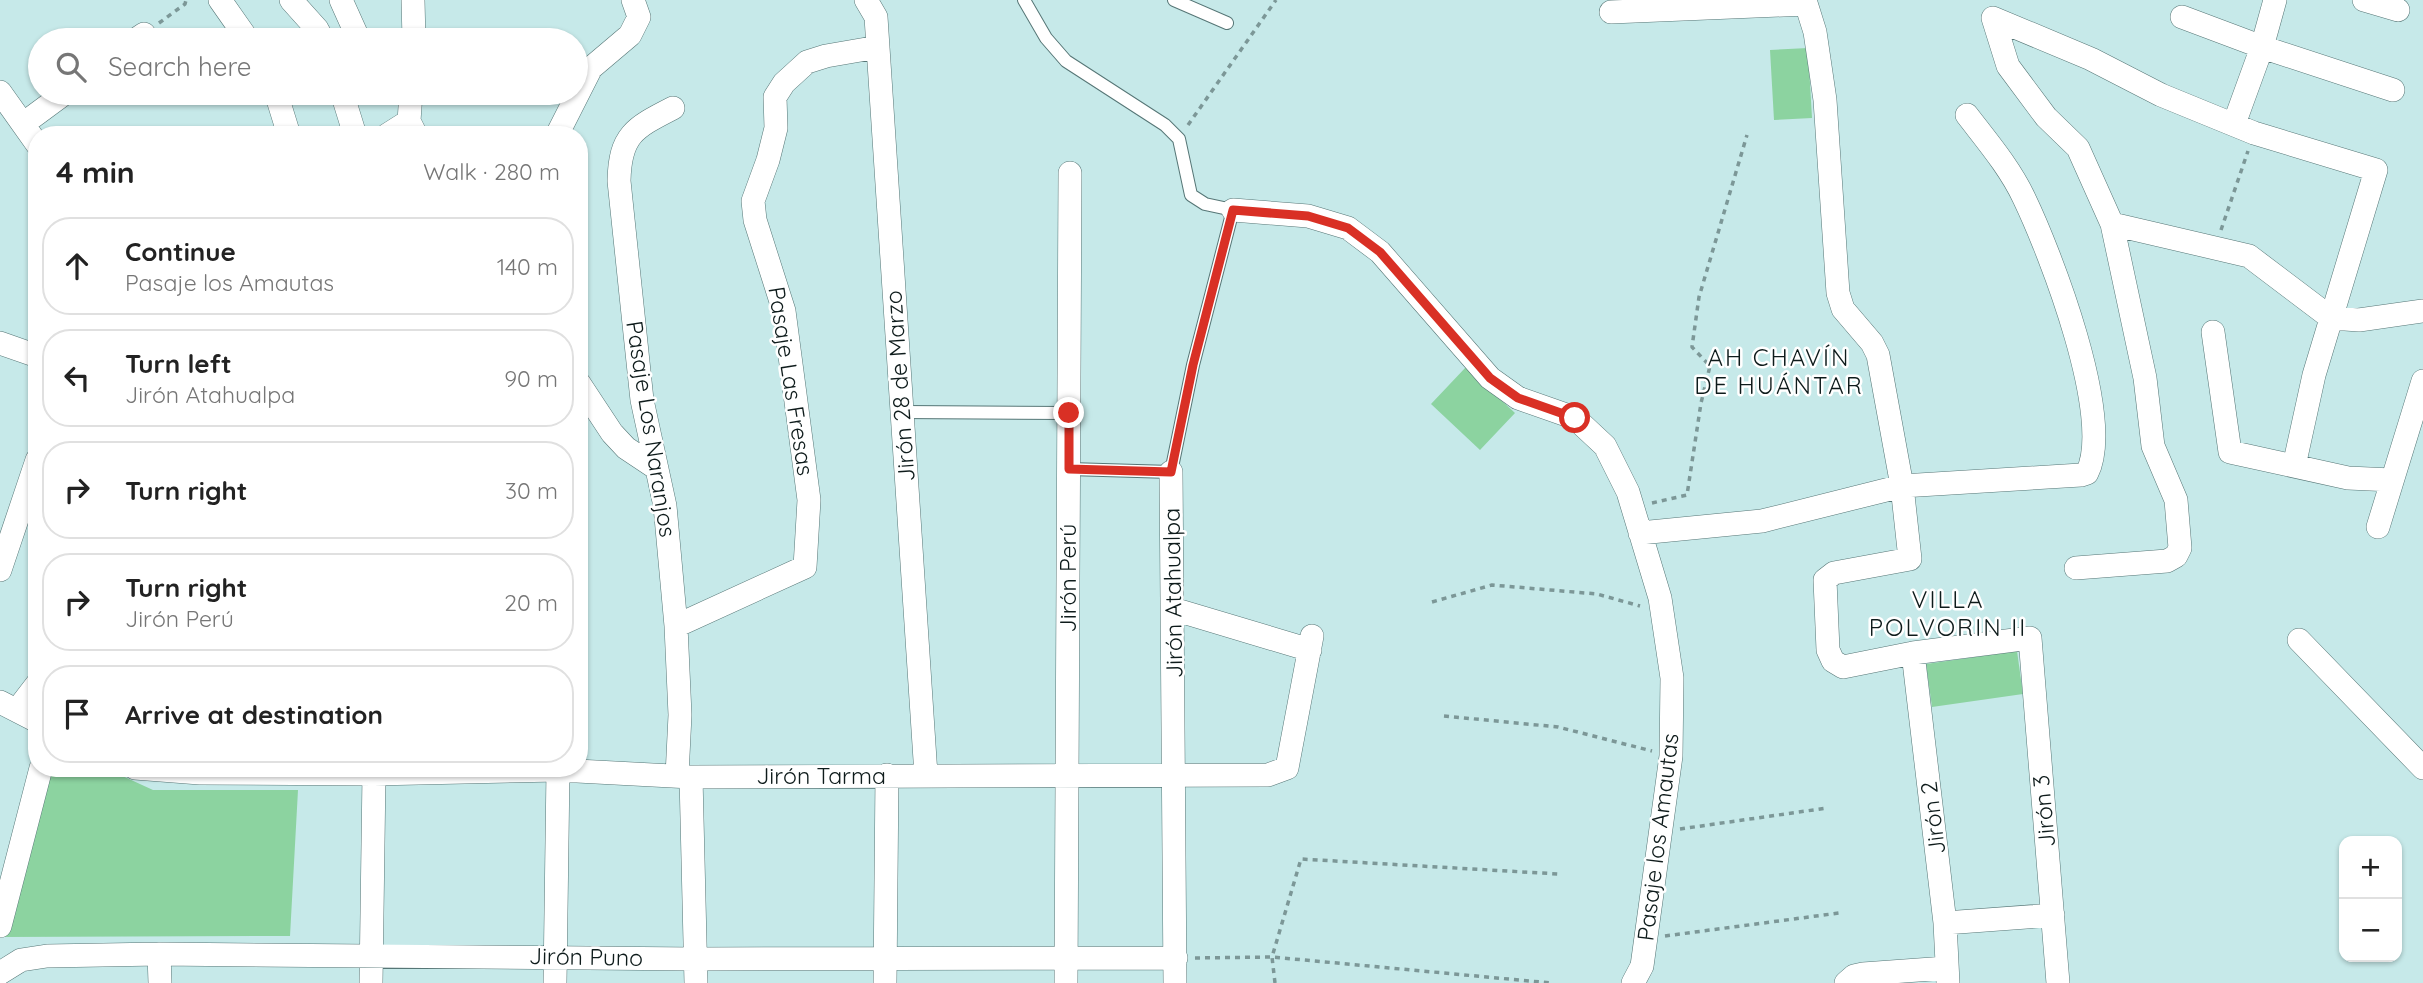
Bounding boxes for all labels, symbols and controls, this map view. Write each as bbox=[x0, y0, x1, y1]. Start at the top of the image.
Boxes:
search box bbox=[28, 28, 588, 105]
icon: search bbox=[52, 48, 90, 86]
text: Search here bbox=[108, 50, 252, 83]
text: 4 min bbox=[56, 153, 135, 191]
text: Walk · 280 m bbox=[423, 157, 560, 186]
text: Continue bbox=[125, 235, 236, 268]
icon: ahead bbox=[58, 247, 96, 285]
text: 140 m bbox=[497, 252, 558, 281]
text: Pasaje los Amautas bbox=[125, 268, 334, 297]
street label: Pasaje Las Fresas bbox=[762, 284, 821, 478]
street label: Jirón 28 de Marzo bbox=[878, 289, 921, 483]
street label: Pasaje Los Naranjos bbox=[620, 319, 683, 539]
district label: AH CHAVÍN DE HUÁNTAR bbox=[1694, 342, 1864, 400]
text: Turn left bbox=[125, 347, 232, 380]
icon: left bbox=[58, 359, 96, 397]
text: 90 m bbox=[504, 364, 558, 393]
text: Jirón Atahualpa bbox=[125, 380, 295, 409]
route end bbox=[1053, 397, 1084, 428]
route start bbox=[1559, 402, 1590, 433]
icon: right bbox=[58, 471, 96, 509]
text: Turn right bbox=[125, 474, 247, 507]
text: 30 m bbox=[505, 476, 558, 505]
street label: Jirón Atahualpa bbox=[1157, 508, 1188, 678]
street label: Jirón Perú bbox=[1053, 524, 1082, 632]
text: Turn right bbox=[125, 571, 247, 604]
icon: right bbox=[58, 583, 96, 621]
district label: VILLA POLVORIN II bbox=[1869, 584, 2027, 642]
text: 20 m bbox=[504, 588, 558, 617]
text: Jirón Perú bbox=[125, 604, 234, 633]
icon: arrive bbox=[58, 695, 96, 733]
text: Arrive at destination bbox=[125, 698, 383, 731]
street label: Pasaje los Amautas bbox=[1630, 731, 1685, 942]
street label: Jirón Tarma bbox=[756, 761, 886, 790]
street label: Jirón 3 bbox=[2026, 774, 2061, 848]
street label: Jirón 2 bbox=[1914, 780, 1951, 856]
map controls bbox=[2339, 836, 2402, 962]
button: + bbox=[2339, 836, 2402, 899]
button: − bbox=[2339, 899, 2402, 962]
street label: Jirón Puno bbox=[529, 941, 643, 972]

